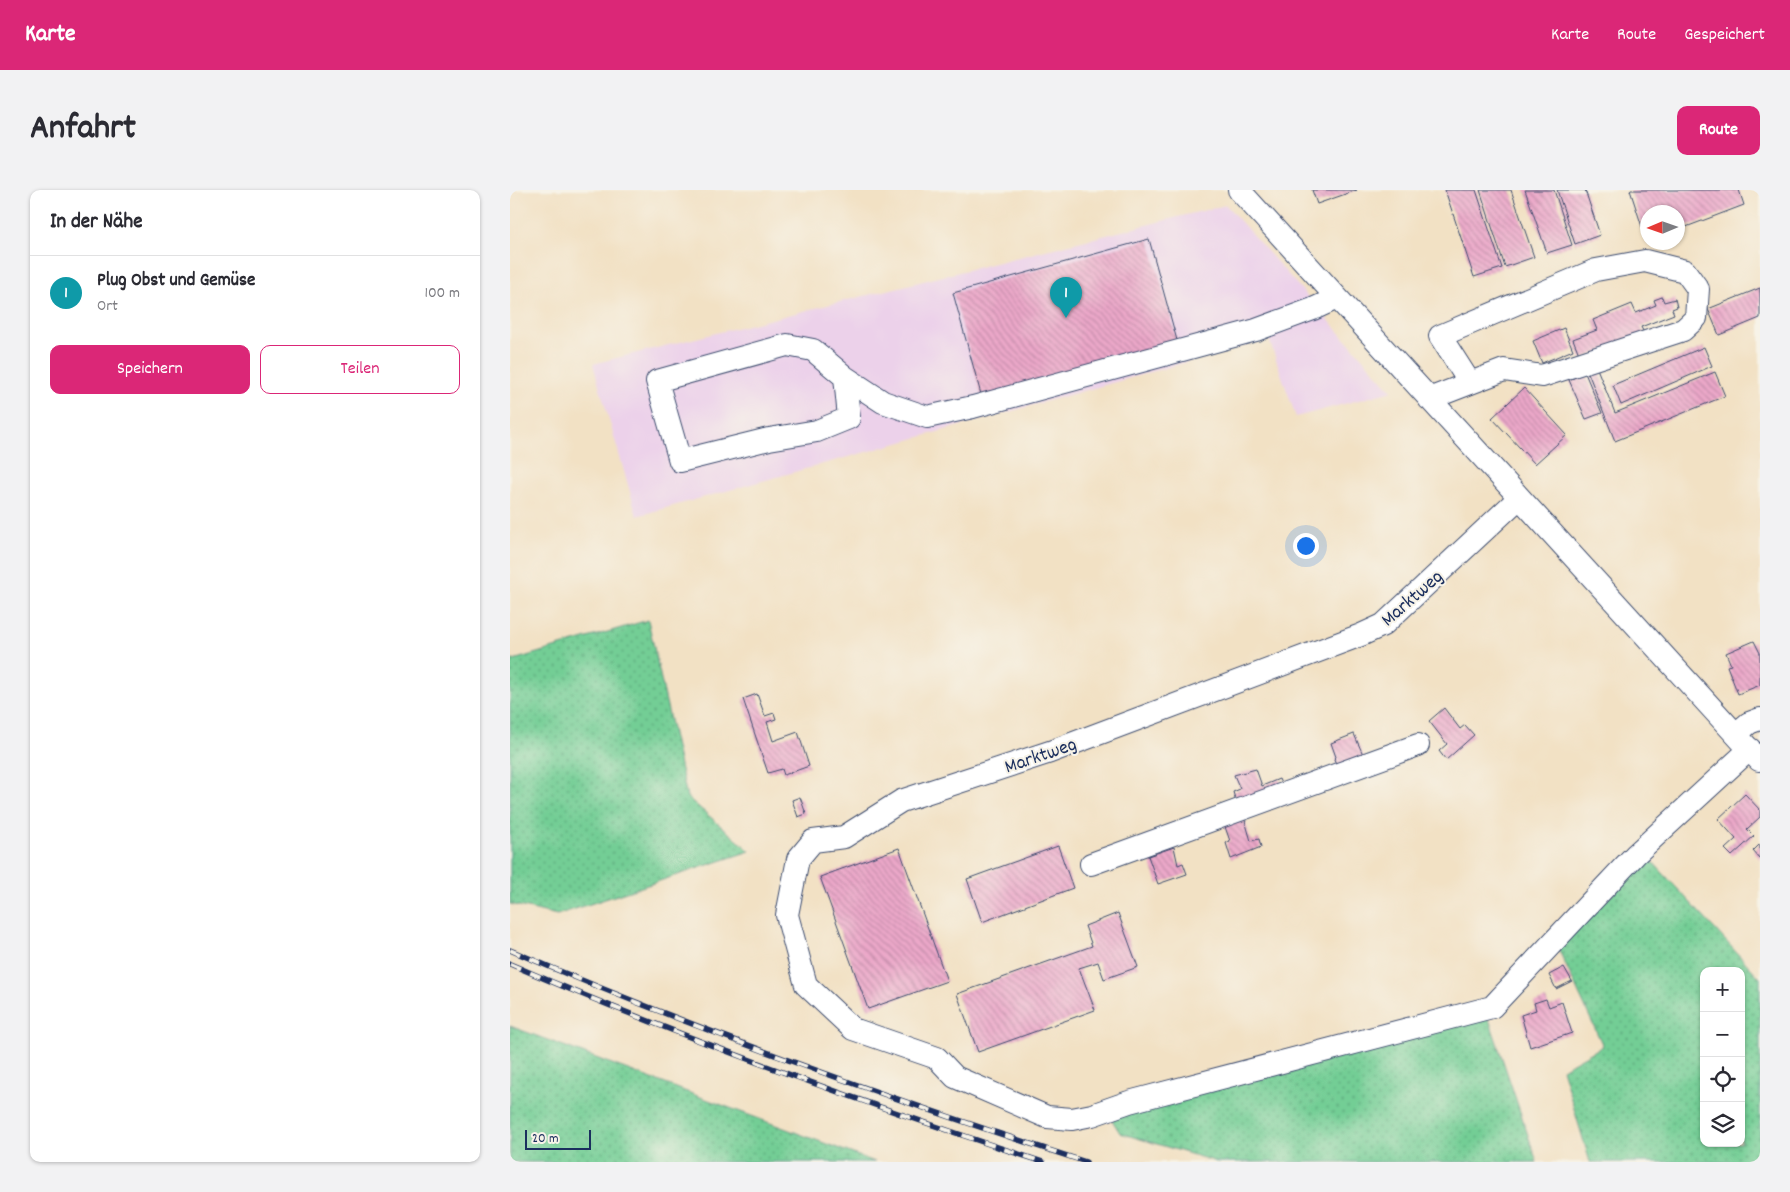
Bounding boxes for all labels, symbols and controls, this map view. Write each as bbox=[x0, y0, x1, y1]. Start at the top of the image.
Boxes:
text: Karte bbox=[25, 18, 76, 52]
text: Karte bbox=[1551, 23, 1589, 48]
text: Route bbox=[1617, 23, 1656, 48]
text: Gespeichert bbox=[1684, 23, 1765, 48]
text: Anfahrt bbox=[30, 105, 136, 155]
button: Route bbox=[1677, 106, 1760, 155]
north arrow bbox=[1640, 205, 1685, 250]
text: In der Nähe bbox=[50, 208, 142, 238]
text: Plug Obst und Gemüse bbox=[97, 268, 255, 295]
pin: 1 bbox=[1050, 277, 1082, 318]
text: 1 bbox=[64, 282, 68, 305]
text: 100 m bbox=[424, 282, 460, 305]
text: Ort bbox=[97, 295, 118, 318]
button: Speichern bbox=[50, 345, 250, 394]
button: Teilen bbox=[260, 345, 460, 394]
your location bbox=[1293, 533, 1319, 559]
street label: Marktweg bbox=[1376, 564, 1450, 634]
street label: Marktweg bbox=[1001, 731, 1081, 782]
map controls bbox=[1700, 967, 1745, 1147]
button: + bbox=[1700, 967, 1745, 1012]
button: − bbox=[1700, 1012, 1745, 1057]
button: locate bbox=[1700, 1057, 1745, 1102]
button: layers bbox=[1700, 1102, 1745, 1147]
scale bar bbox=[525, 1127, 591, 1150]
text: 20 m bbox=[532, 1129, 559, 1149]

